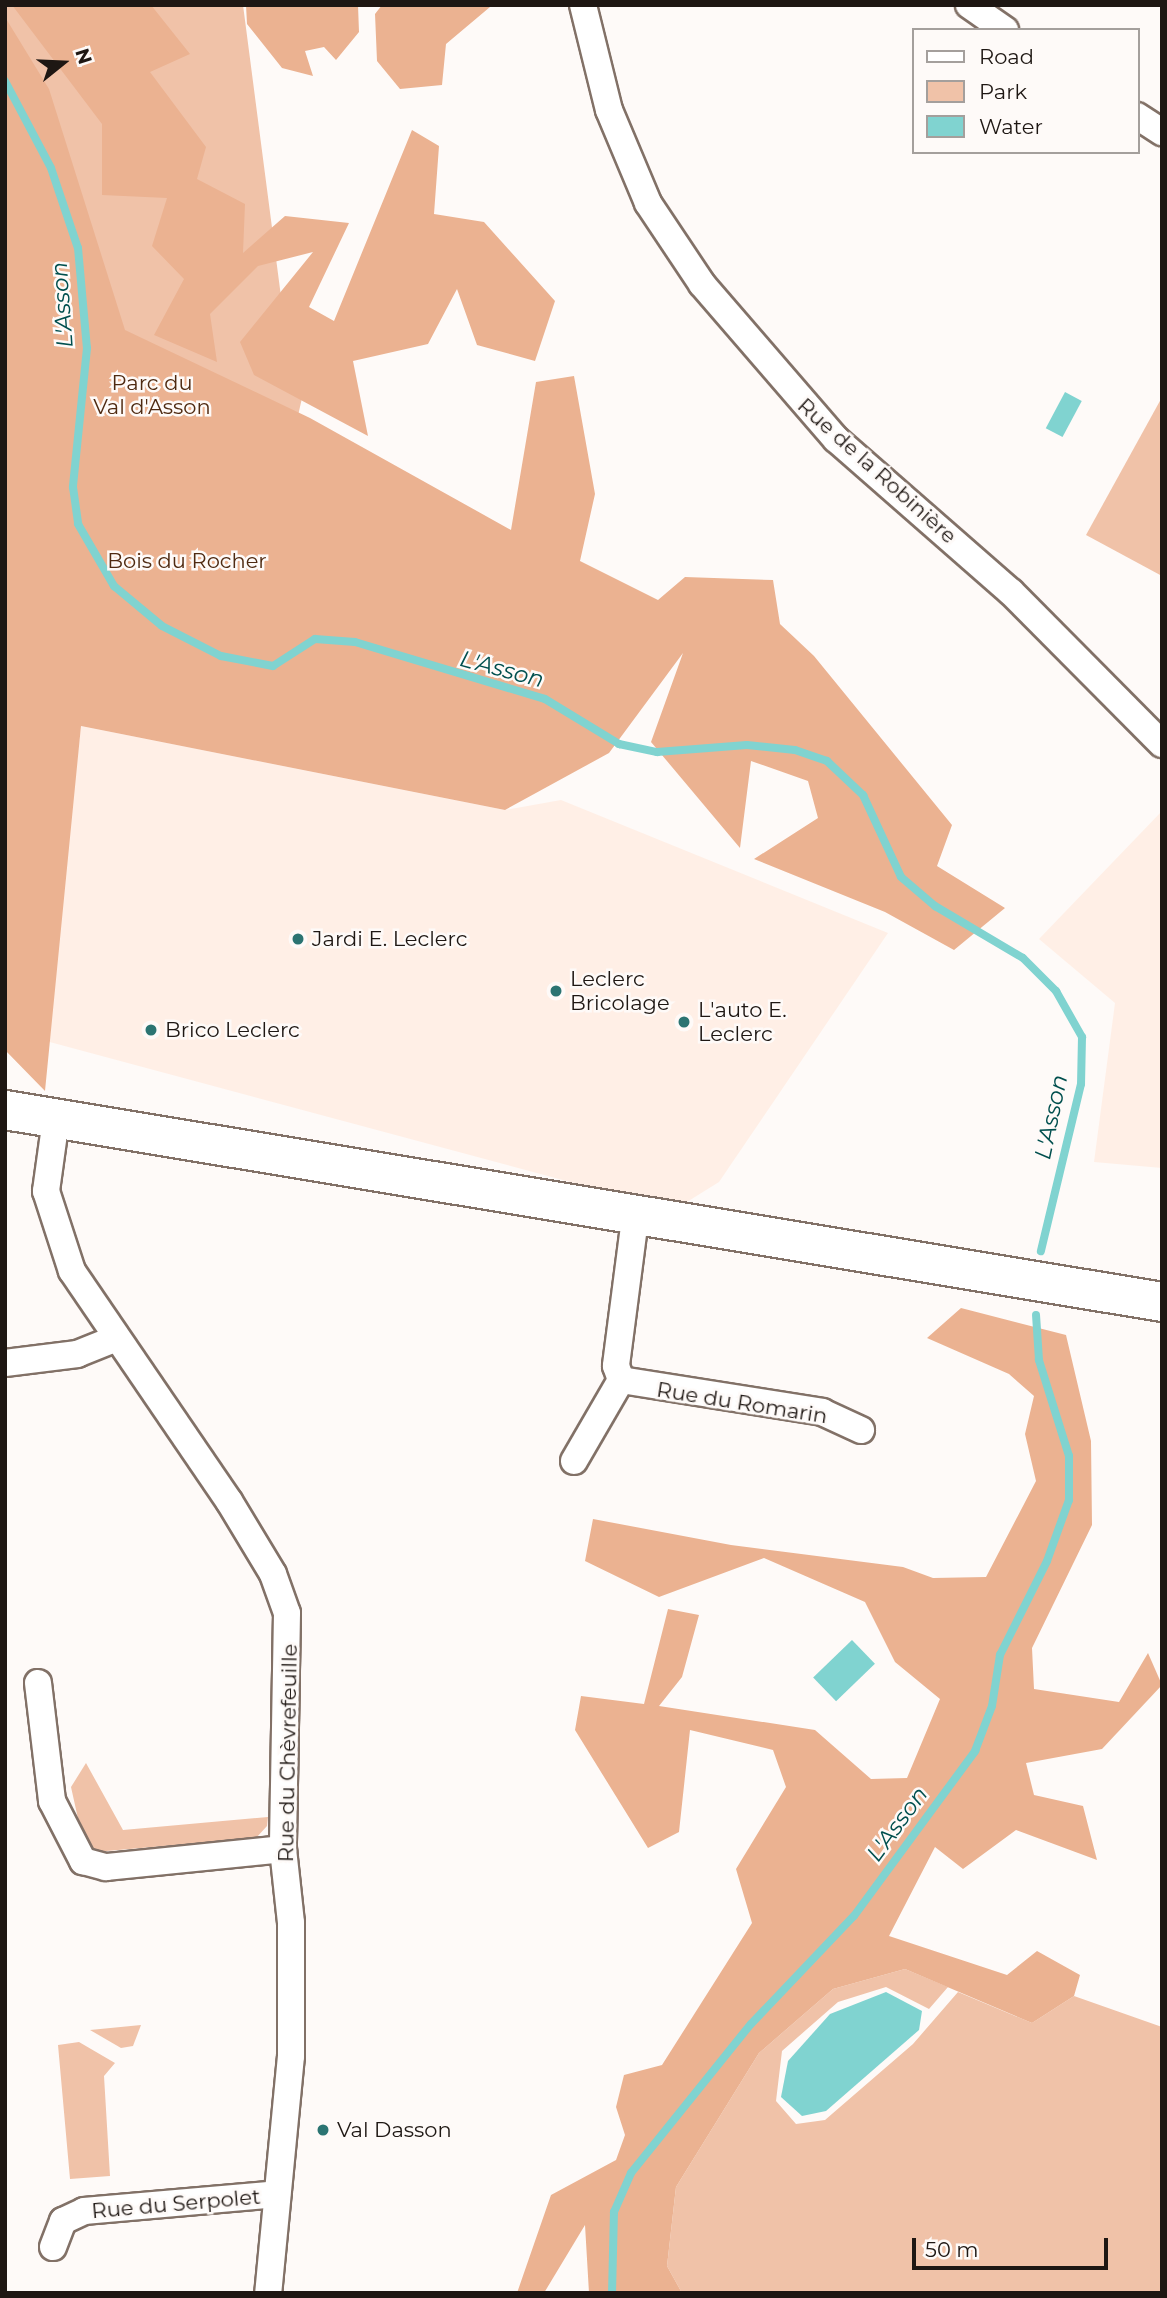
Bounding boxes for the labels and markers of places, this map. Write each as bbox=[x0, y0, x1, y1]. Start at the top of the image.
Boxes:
place label: Jardi E. Leclerc bbox=[312, 926, 468, 952]
marker: Jardi E. Leclerc bbox=[290, 931, 306, 947]
place label: Leclerc Bricolage bbox=[570, 966, 670, 1016]
marker: Leclerc Bricolage bbox=[548, 983, 564, 999]
place label: L'auto E. Leclerc bbox=[698, 997, 787, 1047]
marker: L'auto E. Leclerc bbox=[676, 1014, 692, 1030]
place label: Brico Leclerc bbox=[165, 1017, 300, 1043]
marker: Brico Leclerc bbox=[143, 1022, 159, 1038]
place label: Val Dasson bbox=[337, 2117, 452, 2143]
marker: Val Dasson bbox=[315, 2122, 331, 2138]

